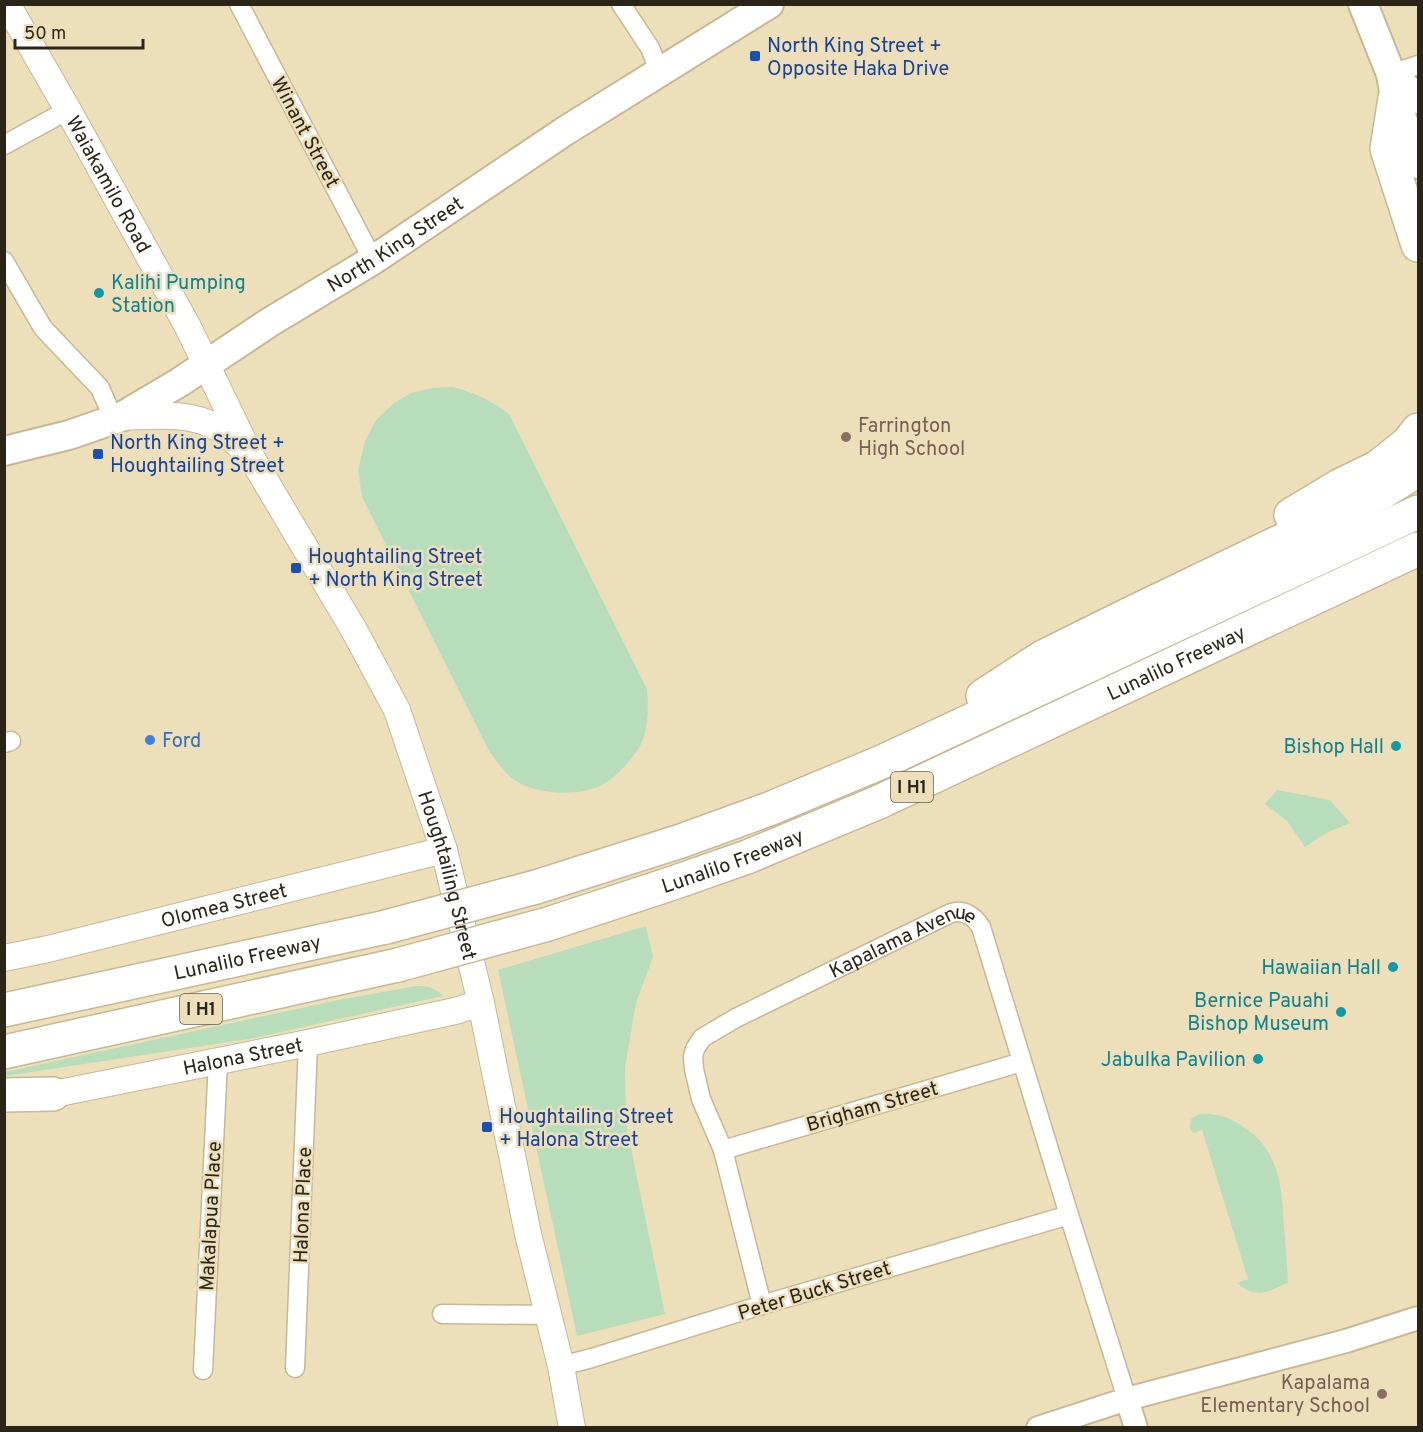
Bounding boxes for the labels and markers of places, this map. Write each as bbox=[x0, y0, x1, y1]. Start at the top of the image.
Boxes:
place label: North King Street + Opposite Haka Drive bbox=[767, 34, 949, 83]
marker: North King Street + Opposite Haka Drive bbox=[748, 49, 762, 63]
place label: Kalihi Pumping Station bbox=[111, 271, 246, 320]
marker: Kalihi Pumping Station bbox=[92, 286, 106, 300]
place label: Farrington High School bbox=[858, 414, 965, 463]
marker: Farrington High School bbox=[839, 430, 853, 444]
place label: North King Street + Houghtailing Street bbox=[110, 431, 285, 480]
marker: North King Street + Houghtailing Street bbox=[91, 447, 105, 461]
place label: Houghtailing Street + North King Street bbox=[308, 545, 483, 594]
marker: Houghtailing Street + North King Street bbox=[289, 561, 303, 575]
place label: Ford bbox=[162, 729, 201, 755]
marker: Ford bbox=[143, 733, 157, 747]
place label: Bishop Hall bbox=[1283, 735, 1384, 761]
marker: Bishop Hall bbox=[1389, 739, 1403, 753]
place label: Hawaiian Hall bbox=[1261, 956, 1381, 982]
marker: Hawaiian Hall bbox=[1386, 960, 1400, 974]
place label: Bernice Pauahi Bishop Museum bbox=[1187, 989, 1329, 1038]
marker: Bernice Pauahi Bishop Museum bbox=[1334, 1005, 1348, 1019]
place label: Jabulka Pavilion bbox=[1101, 1048, 1246, 1074]
marker: Jabulka Pavilion bbox=[1251, 1052, 1265, 1066]
place label: Houghtailing Street + Halona Street bbox=[499, 1105, 673, 1154]
marker: Houghtailing Street + Halona Street bbox=[480, 1120, 494, 1134]
place label: Kapalama Elementary School bbox=[1200, 1371, 1370, 1420]
marker: Kapalama Elementary School bbox=[1375, 1387, 1389, 1401]

